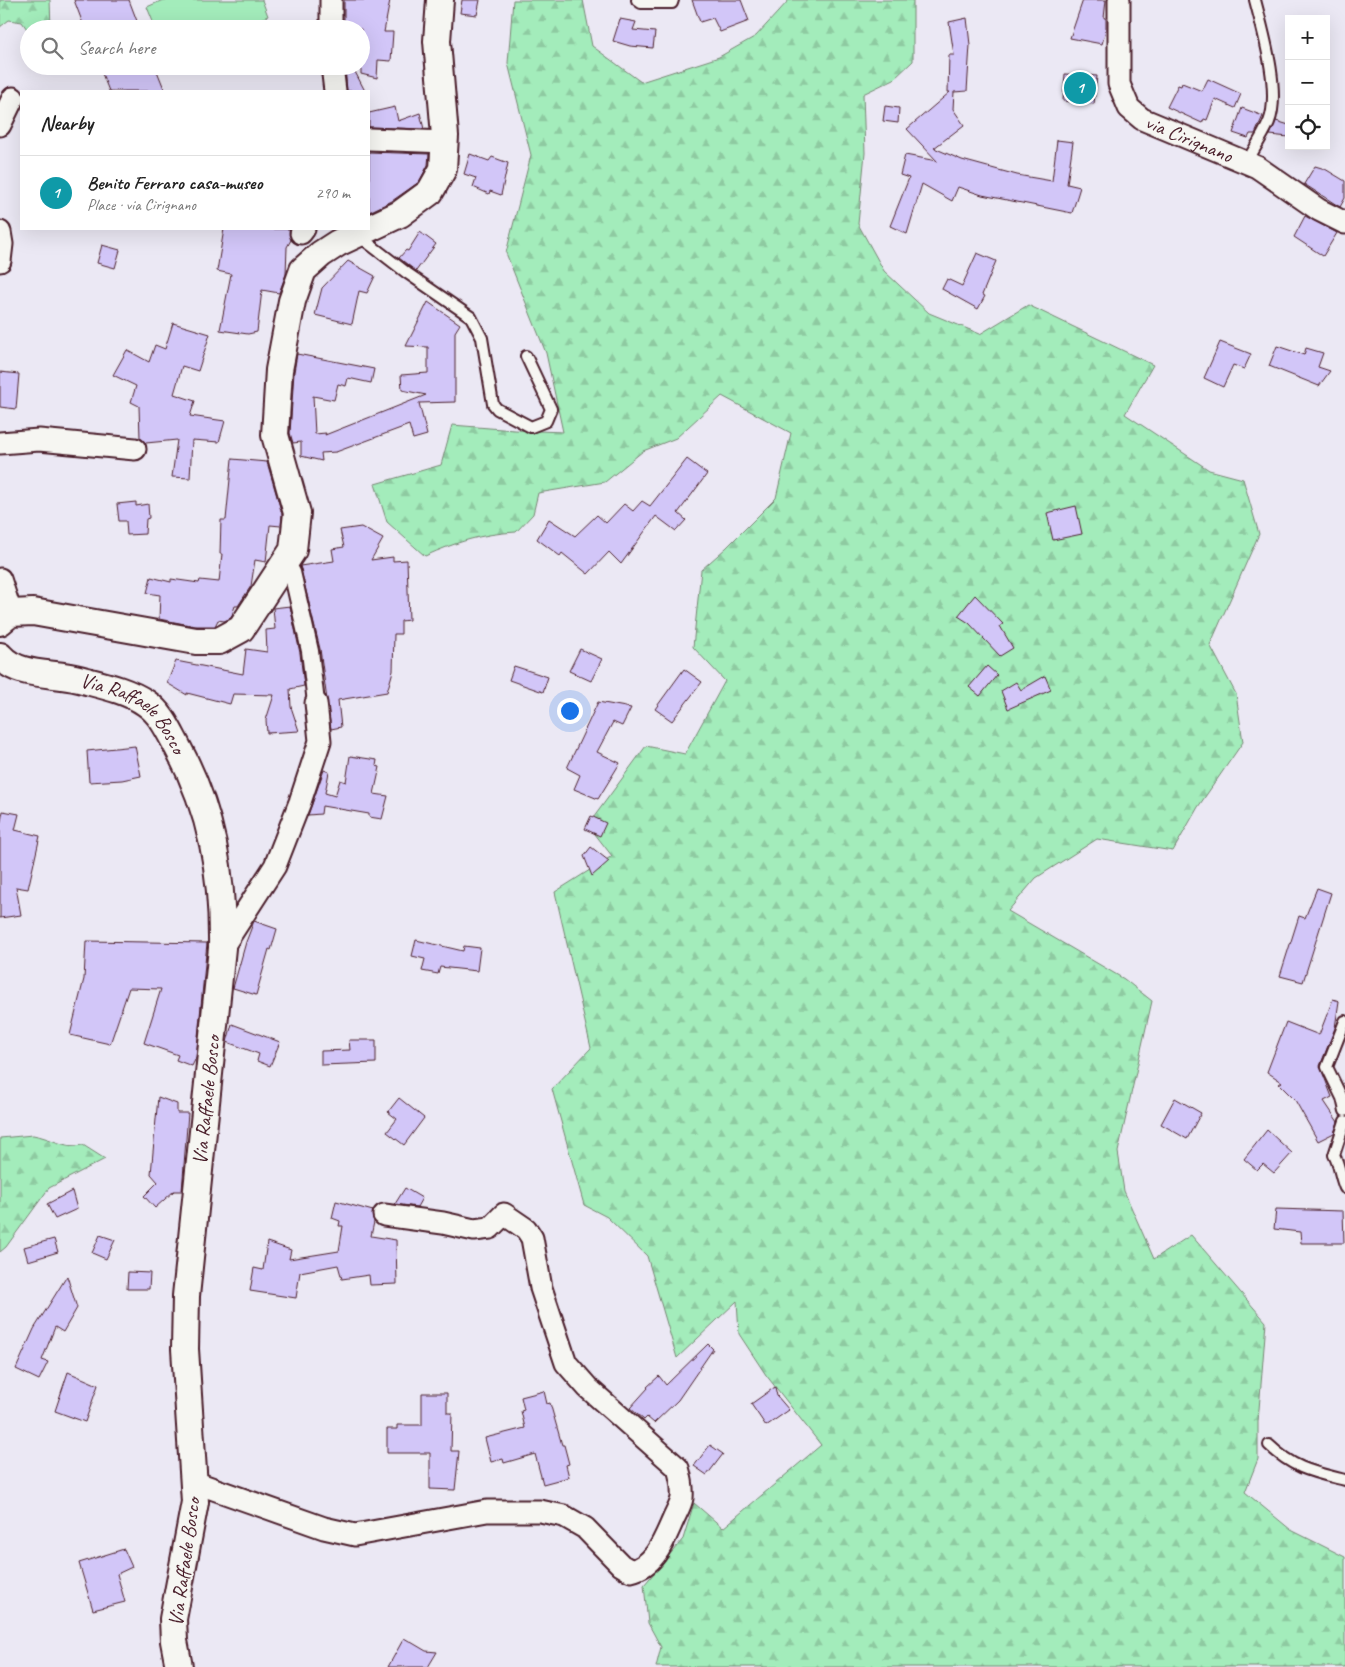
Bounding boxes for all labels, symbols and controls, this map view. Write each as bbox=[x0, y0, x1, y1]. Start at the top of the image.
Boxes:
map controls bbox=[1285, 15, 1330, 150]
button: + bbox=[1285, 15, 1330, 60]
search box bbox=[20, 20, 370, 75]
icon: search bbox=[38, 34, 66, 62]
text: Search here bbox=[78, 36, 155, 60]
button: − bbox=[1285, 60, 1330, 105]
pin: 1 bbox=[1064, 69, 1096, 107]
button: locate bbox=[1285, 105, 1330, 150]
street label: via Cirignano bbox=[1141, 109, 1238, 169]
text: Nearby bbox=[40, 110, 93, 136]
text: Benito Ferraro casa-museo bbox=[87, 171, 262, 195]
text: 1 bbox=[52, 183, 60, 203]
text: 290 m bbox=[316, 183, 350, 203]
text: Place · via Cirignano bbox=[87, 195, 196, 215]
street label: Via Raffaele Bosco bbox=[78, 667, 193, 760]
your location bbox=[557, 698, 583, 724]
street label: Via Raffaele Bosco bbox=[186, 1032, 226, 1166]
street label: Via Raffaele Bosco bbox=[162, 1494, 206, 1628]

